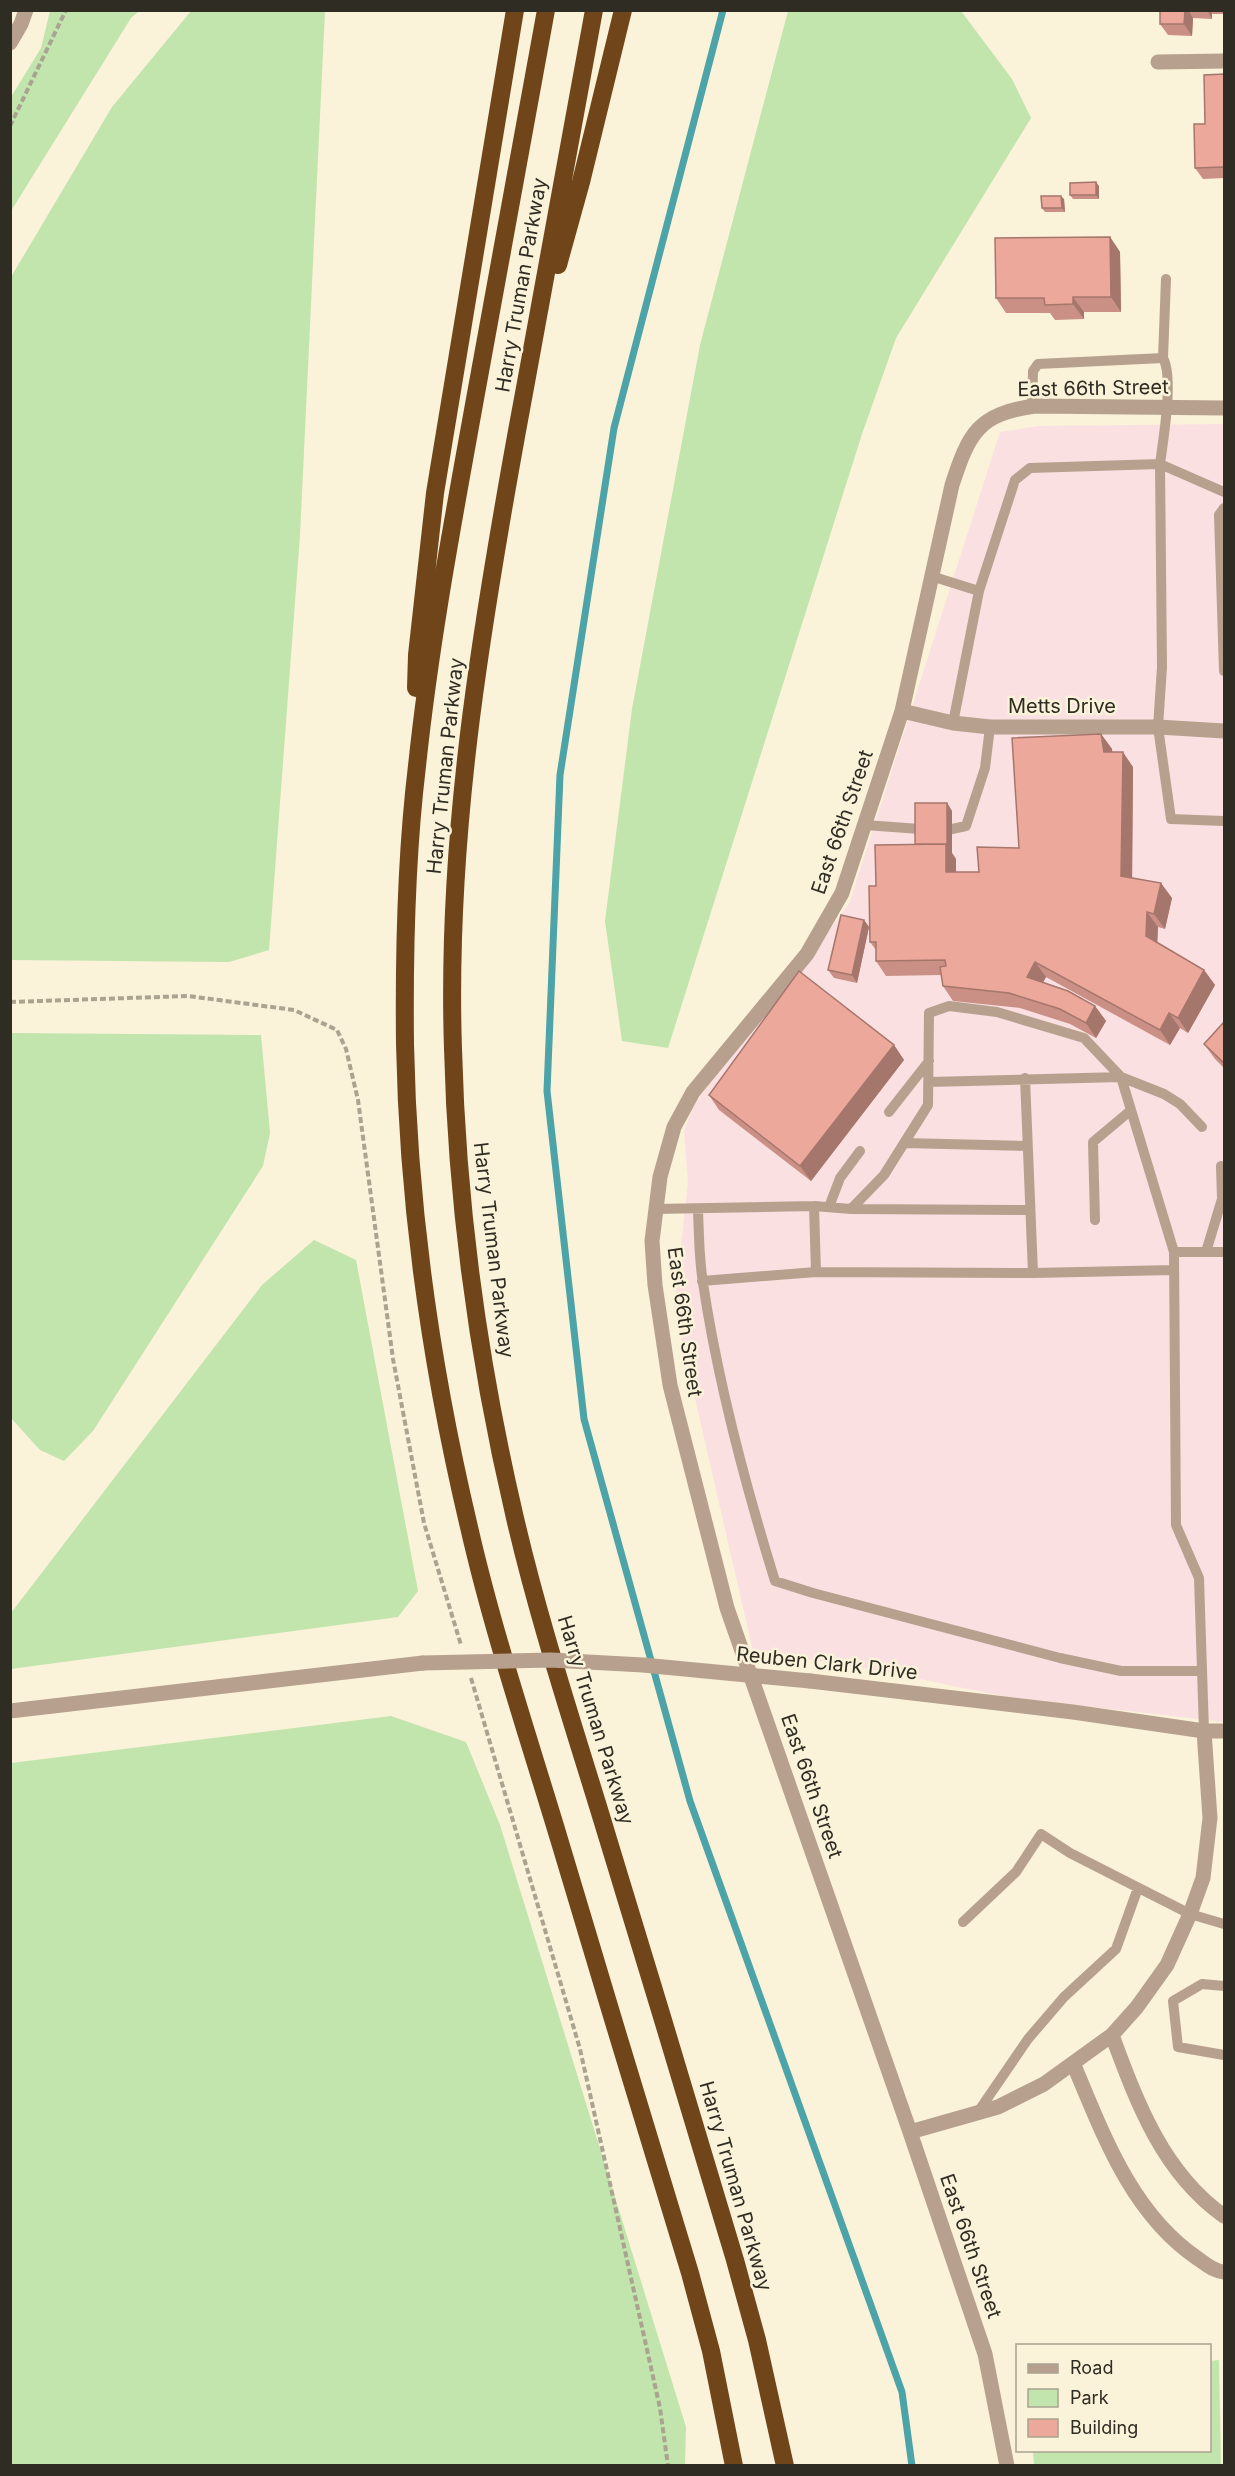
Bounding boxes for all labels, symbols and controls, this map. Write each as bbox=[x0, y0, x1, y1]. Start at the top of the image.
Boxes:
street label: Harry Truman Parkway bbox=[490, 176, 552, 394]
street label: East 66th Street bbox=[1017, 375, 1169, 401]
street label: Harry Truman Parkway bbox=[422, 657, 468, 875]
street label: Metts Drive bbox=[1008, 694, 1116, 718]
street label: East 66th Street bbox=[806, 746, 878, 897]
street label: Harry Truman Parkway bbox=[469, 1141, 519, 1359]
street label: East 66th Street bbox=[663, 1245, 707, 1399]
street label: Harry Truman Parkway bbox=[553, 1613, 639, 1827]
street label: Reuben Clark Drive bbox=[735, 1642, 919, 1684]
street label: East 66th Street bbox=[776, 1711, 848, 1862]
street label: Harry Truman Parkway bbox=[695, 2078, 777, 2294]
street label: East 66th Street bbox=[935, 2171, 1007, 2322]
legend bbox=[1016, 2344, 1211, 2452]
text: Road bbox=[1070, 2357, 1113, 2378]
text: Park bbox=[1070, 2387, 1109, 2408]
text: Building bbox=[1070, 2417, 1138, 2438]

